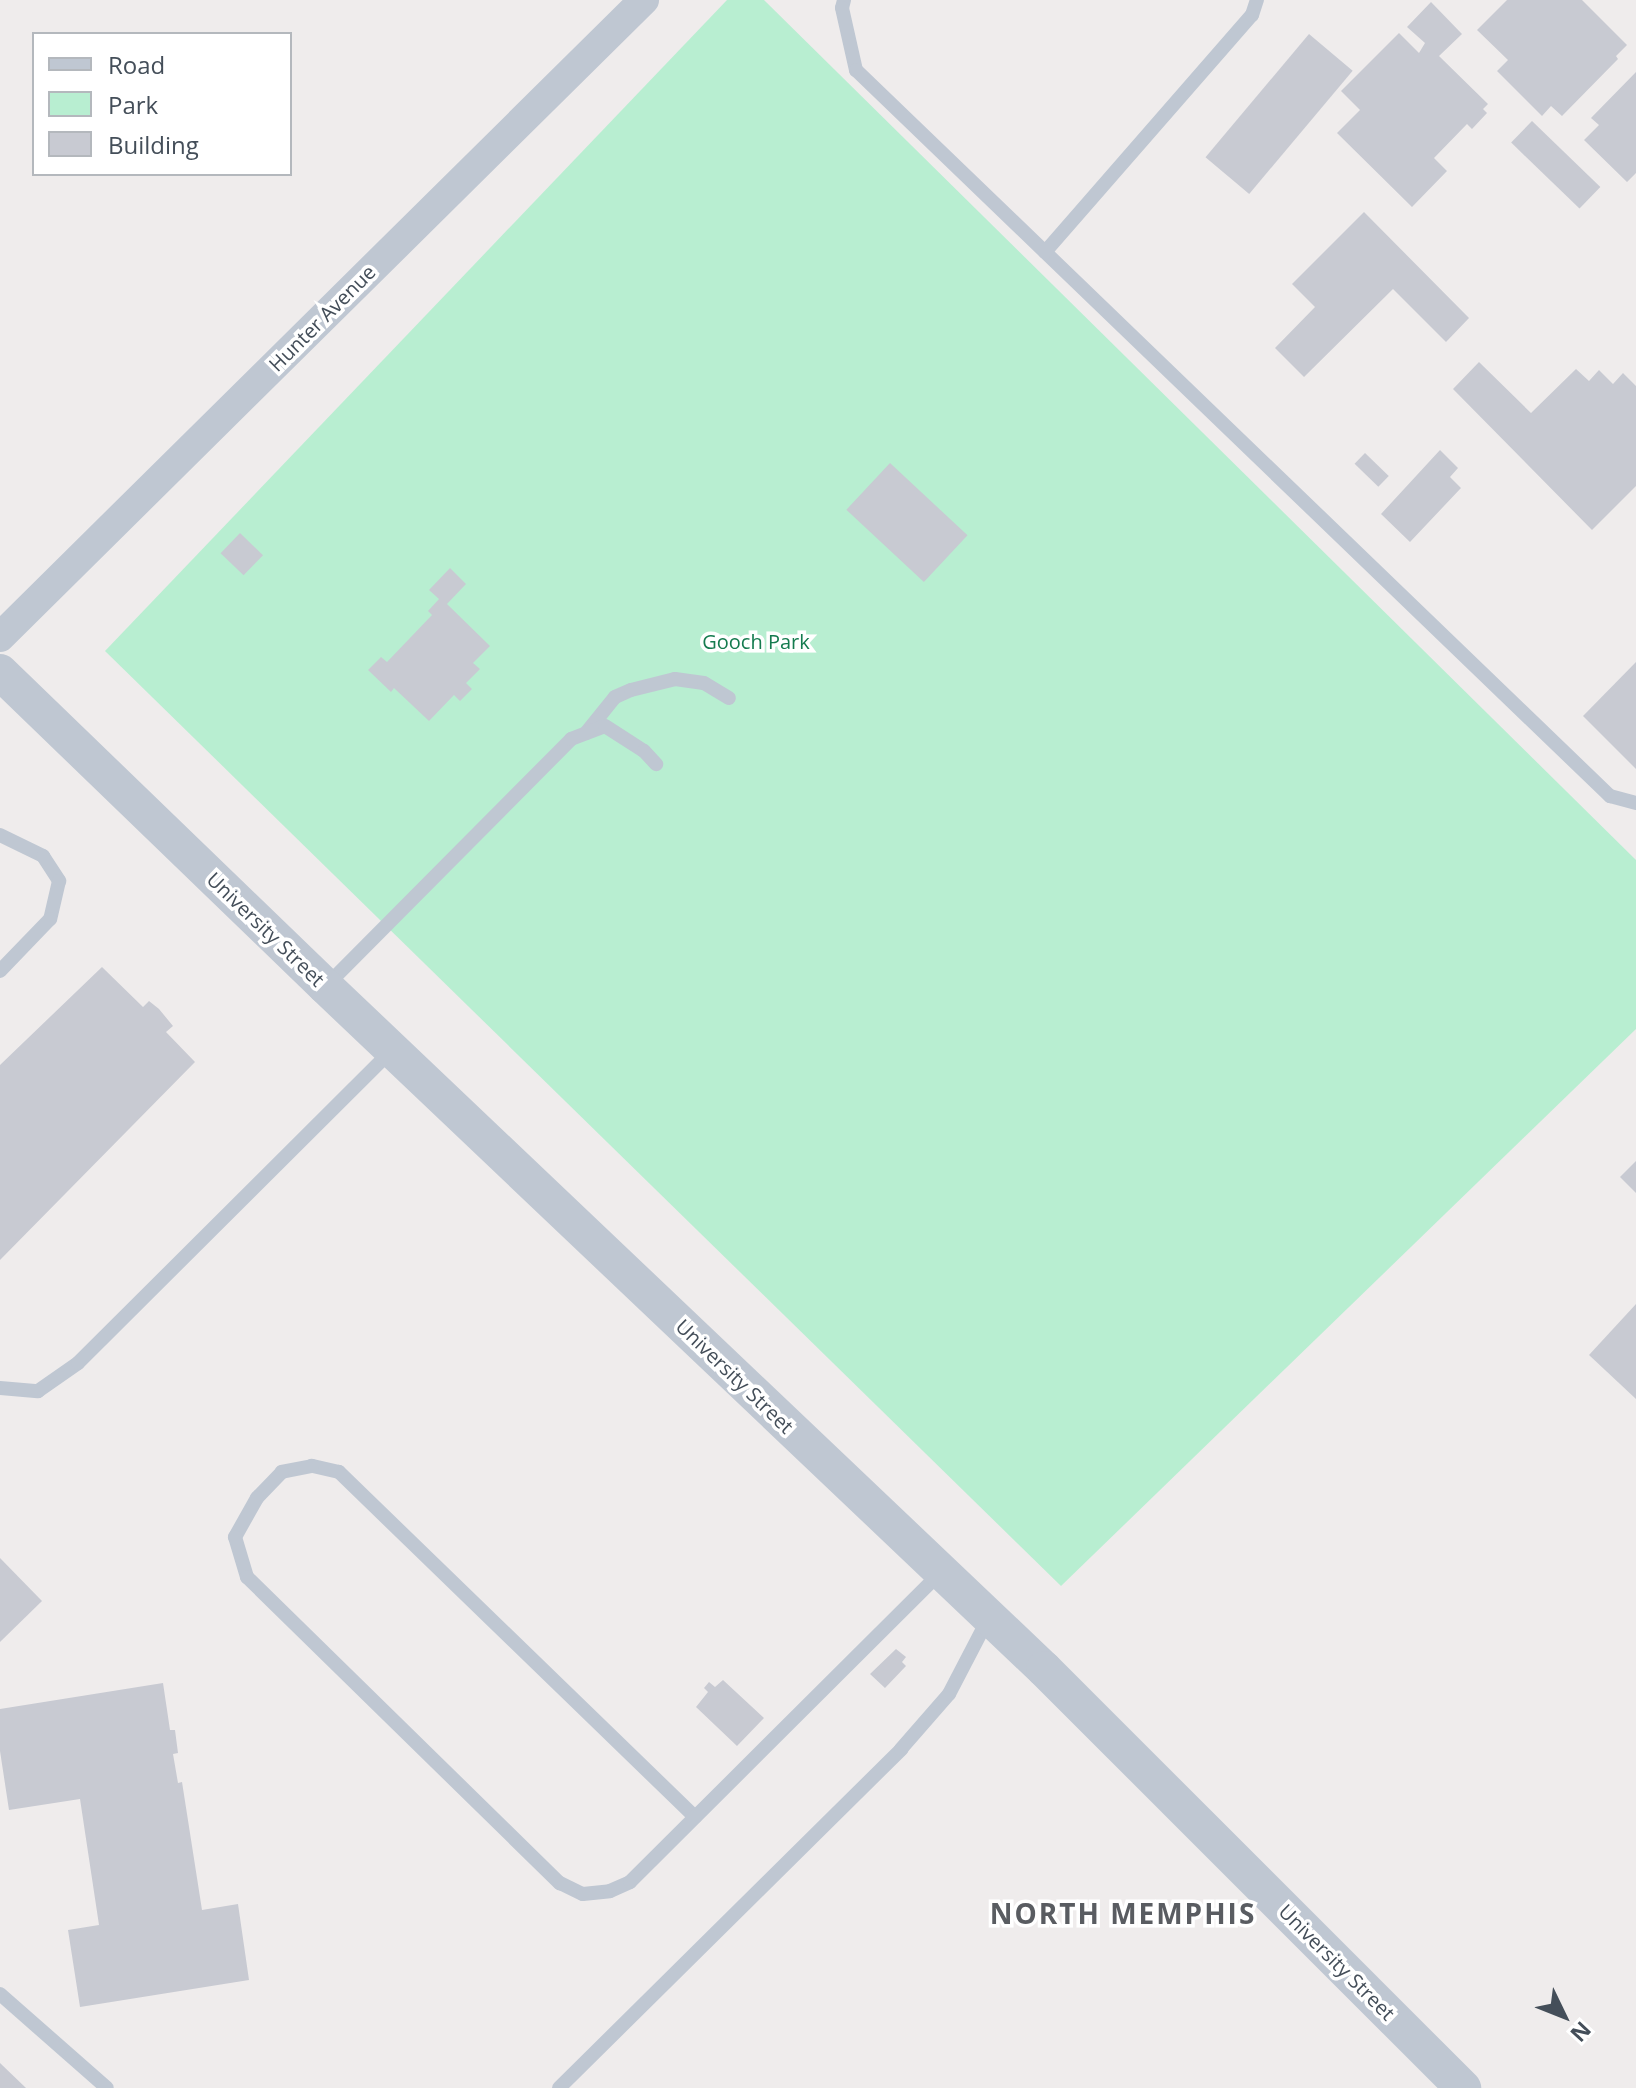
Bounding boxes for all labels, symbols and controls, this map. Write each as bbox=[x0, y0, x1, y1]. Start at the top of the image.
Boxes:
legend bbox=[32, 32, 292, 176]
text: Road bbox=[108, 48, 165, 81]
text: Park bbox=[108, 88, 158, 121]
text: Building bbox=[108, 128, 199, 161]
street label: Hunter Avenue bbox=[264, 260, 380, 376]
park label: Gooch Park bbox=[702, 629, 810, 653]
street label: University Street bbox=[202, 867, 330, 991]
street label: University Street bbox=[671, 1314, 799, 1438]
district label: NORTH MEMPHIS bbox=[990, 1896, 1256, 1930]
street label: University Street bbox=[1274, 1899, 1400, 2025]
north arrow bbox=[1524, 1976, 1604, 2056]
text: N bbox=[1564, 2016, 1599, 2049]

